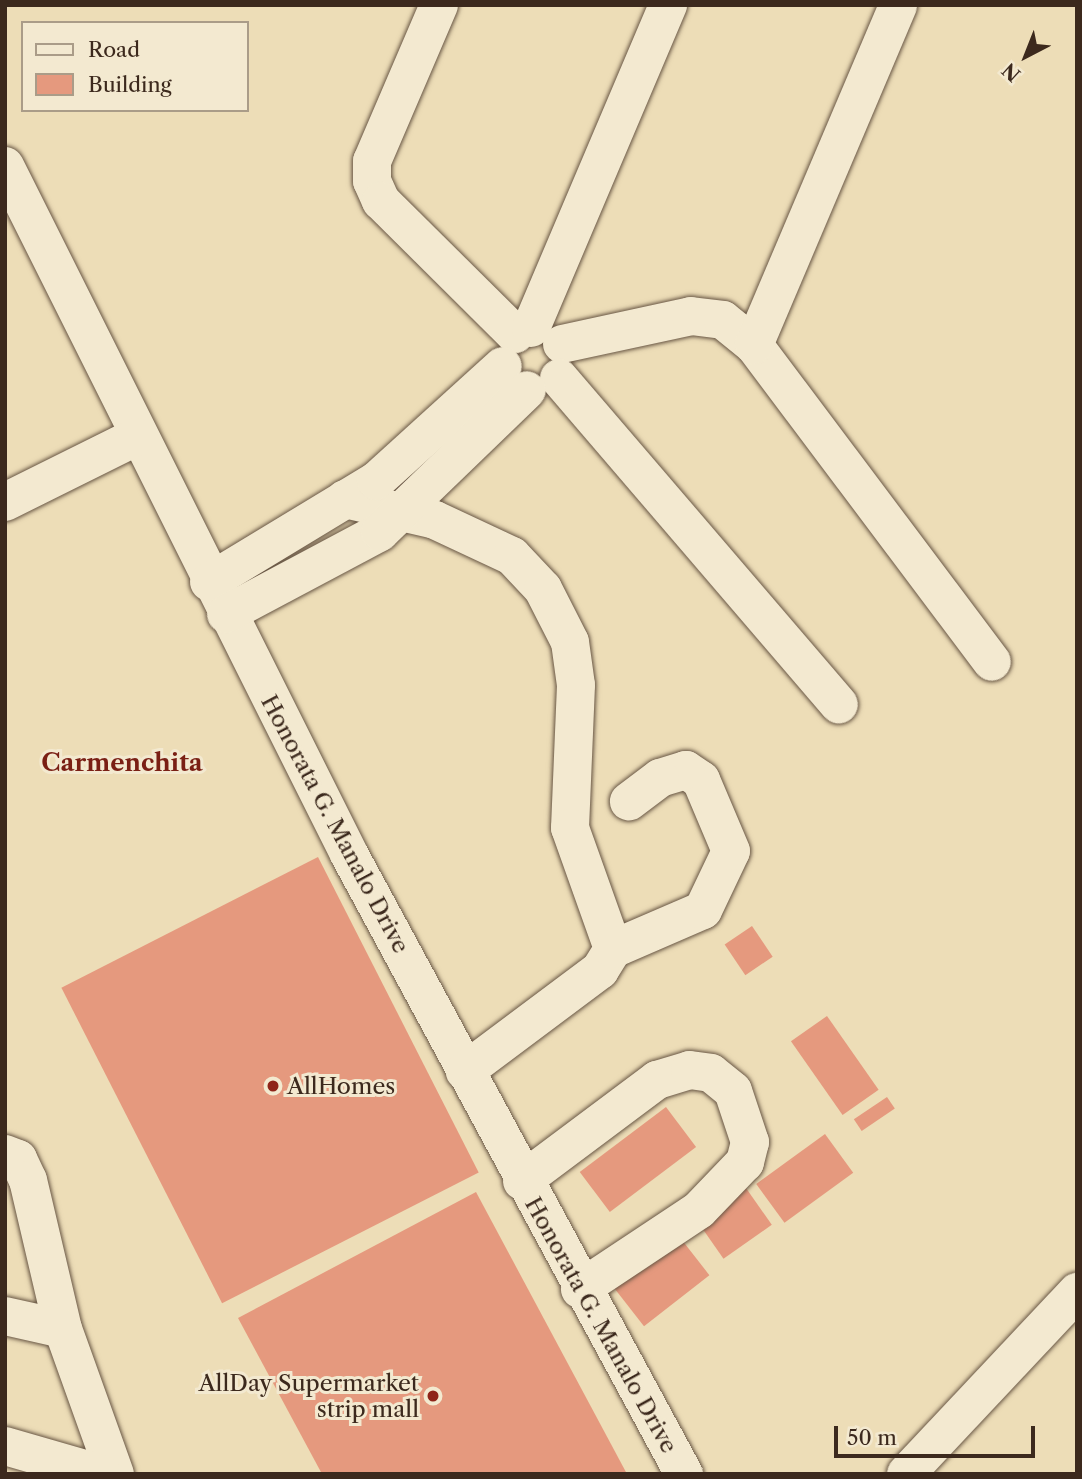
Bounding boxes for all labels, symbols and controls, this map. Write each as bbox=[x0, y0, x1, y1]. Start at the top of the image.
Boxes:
legend bbox=[21, 21, 248, 112]
north arrow bbox=[991, 21, 1061, 91]
text: Road bbox=[88, 37, 140, 62]
text: N bbox=[998, 58, 1025, 86]
text: Building bbox=[88, 72, 172, 97]
street label: Honorata G. Manalo Drive bbox=[255, 690, 415, 958]
district label: Carmenchita bbox=[41, 749, 203, 777]
place label: AllHomes bbox=[287, 1072, 395, 1100]
marker: AllHomes bbox=[265, 1078, 281, 1094]
street label: Honorata G. Manalo Drive bbox=[519, 1192, 683, 1458]
place label: AllDay Supermarket strip mall bbox=[198, 1369, 419, 1423]
marker: AllDay Supermarket strip mall bbox=[425, 1388, 441, 1404]
scale bar bbox=[837, 1412, 1038, 1456]
text: 50 m bbox=[847, 1425, 897, 1450]

